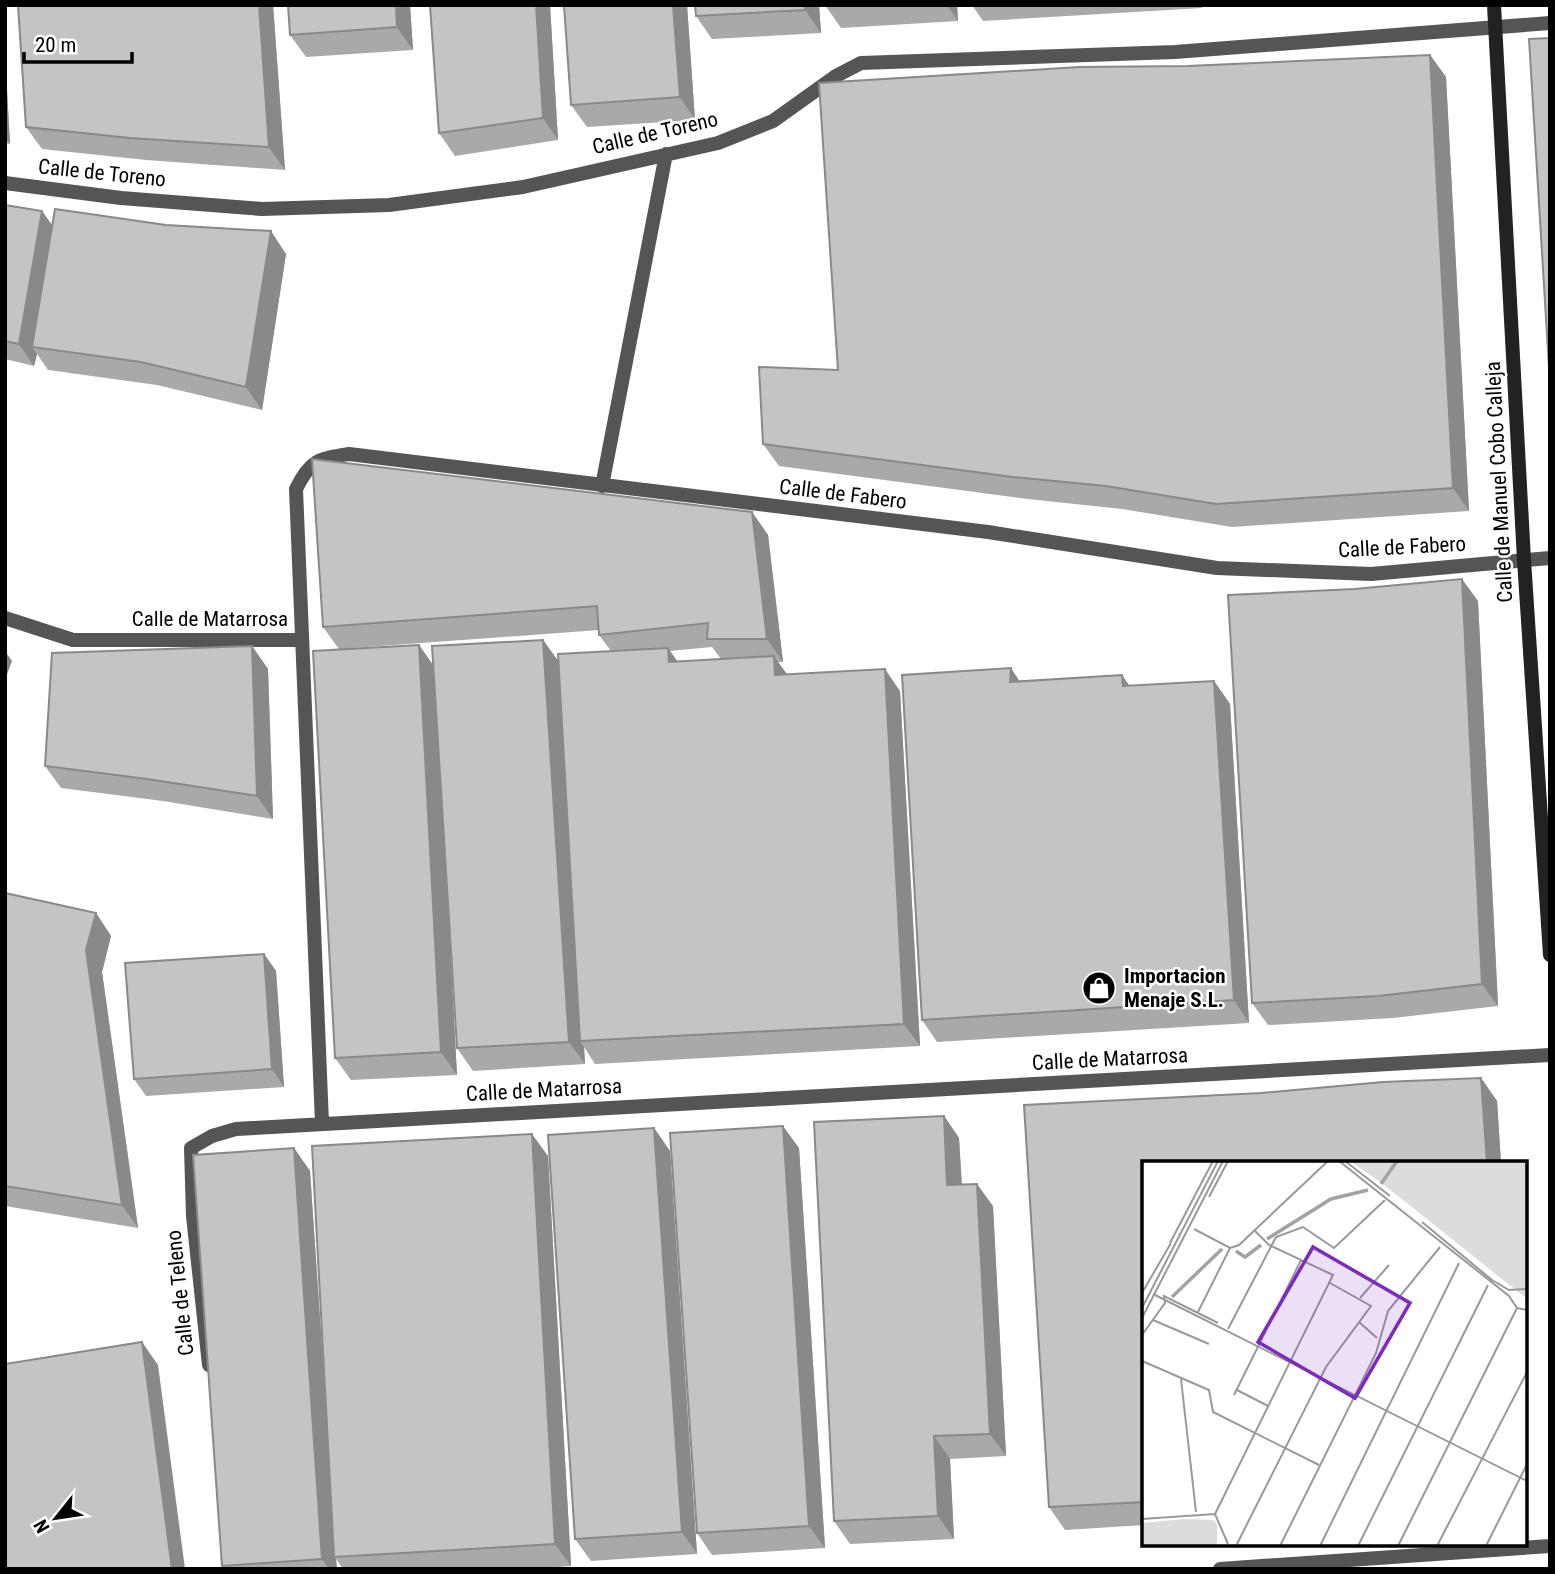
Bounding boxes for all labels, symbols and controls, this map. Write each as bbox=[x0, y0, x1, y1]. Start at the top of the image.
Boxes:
scale bar bbox=[24, 21, 133, 65]
text: 20 m bbox=[35, 33, 76, 57]
street label: Calle de Toreno bbox=[590, 107, 720, 159]
street label: Calle de Toreno bbox=[37, 154, 167, 192]
street label: Calle de Manuel Cobo Calleja bbox=[1481, 361, 1517, 603]
street label: Calle de Fabero bbox=[778, 474, 908, 514]
street label: Calle de Fabero bbox=[1337, 532, 1467, 562]
street label: Calle de Matarrosa bbox=[132, 607, 288, 631]
place label: Importacion Menaje S.L. bbox=[1124, 964, 1226, 1012]
shop icon: Importacion Menaje S.L. bbox=[1080, 969, 1118, 1007]
street label: Calle de Matarrosa bbox=[1031, 1043, 1189, 1075]
street label: Calle de Matarrosa bbox=[465, 1074, 623, 1106]
inset map bbox=[1142, 1161, 1527, 1546]
street label: Calle de Teleno bbox=[161, 1229, 199, 1357]
north arrow bbox=[21, 1483, 91, 1553]
text: N bbox=[29, 1515, 55, 1537]

